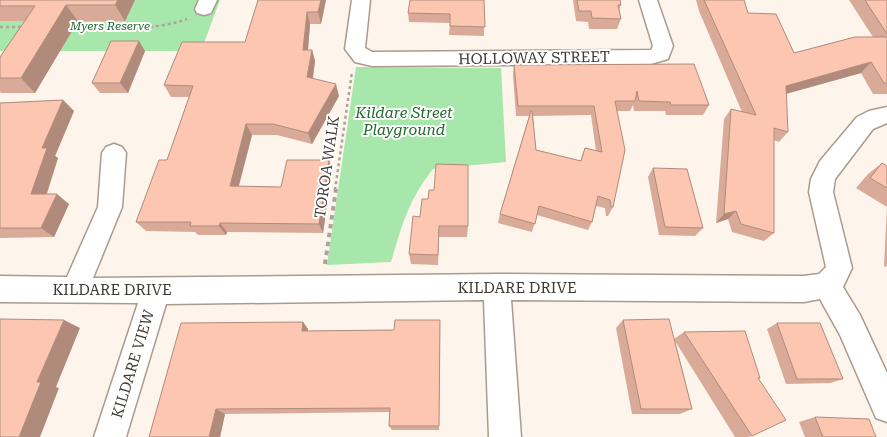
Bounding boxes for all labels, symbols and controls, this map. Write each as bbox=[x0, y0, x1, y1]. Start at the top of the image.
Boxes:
park label: Myers Reserve bbox=[69, 19, 150, 33]
street label: HOLLOWAY STREET bbox=[458, 48, 610, 68]
park label: Kildare Street Playground bbox=[354, 104, 453, 139]
street label: TOROA WALK bbox=[311, 115, 343, 219]
street label: KILDARE DRIVE bbox=[457, 279, 577, 297]
street label: KILDARE DRIVE bbox=[52, 281, 172, 299]
street label: KILDARE VIEW bbox=[108, 307, 158, 420]

